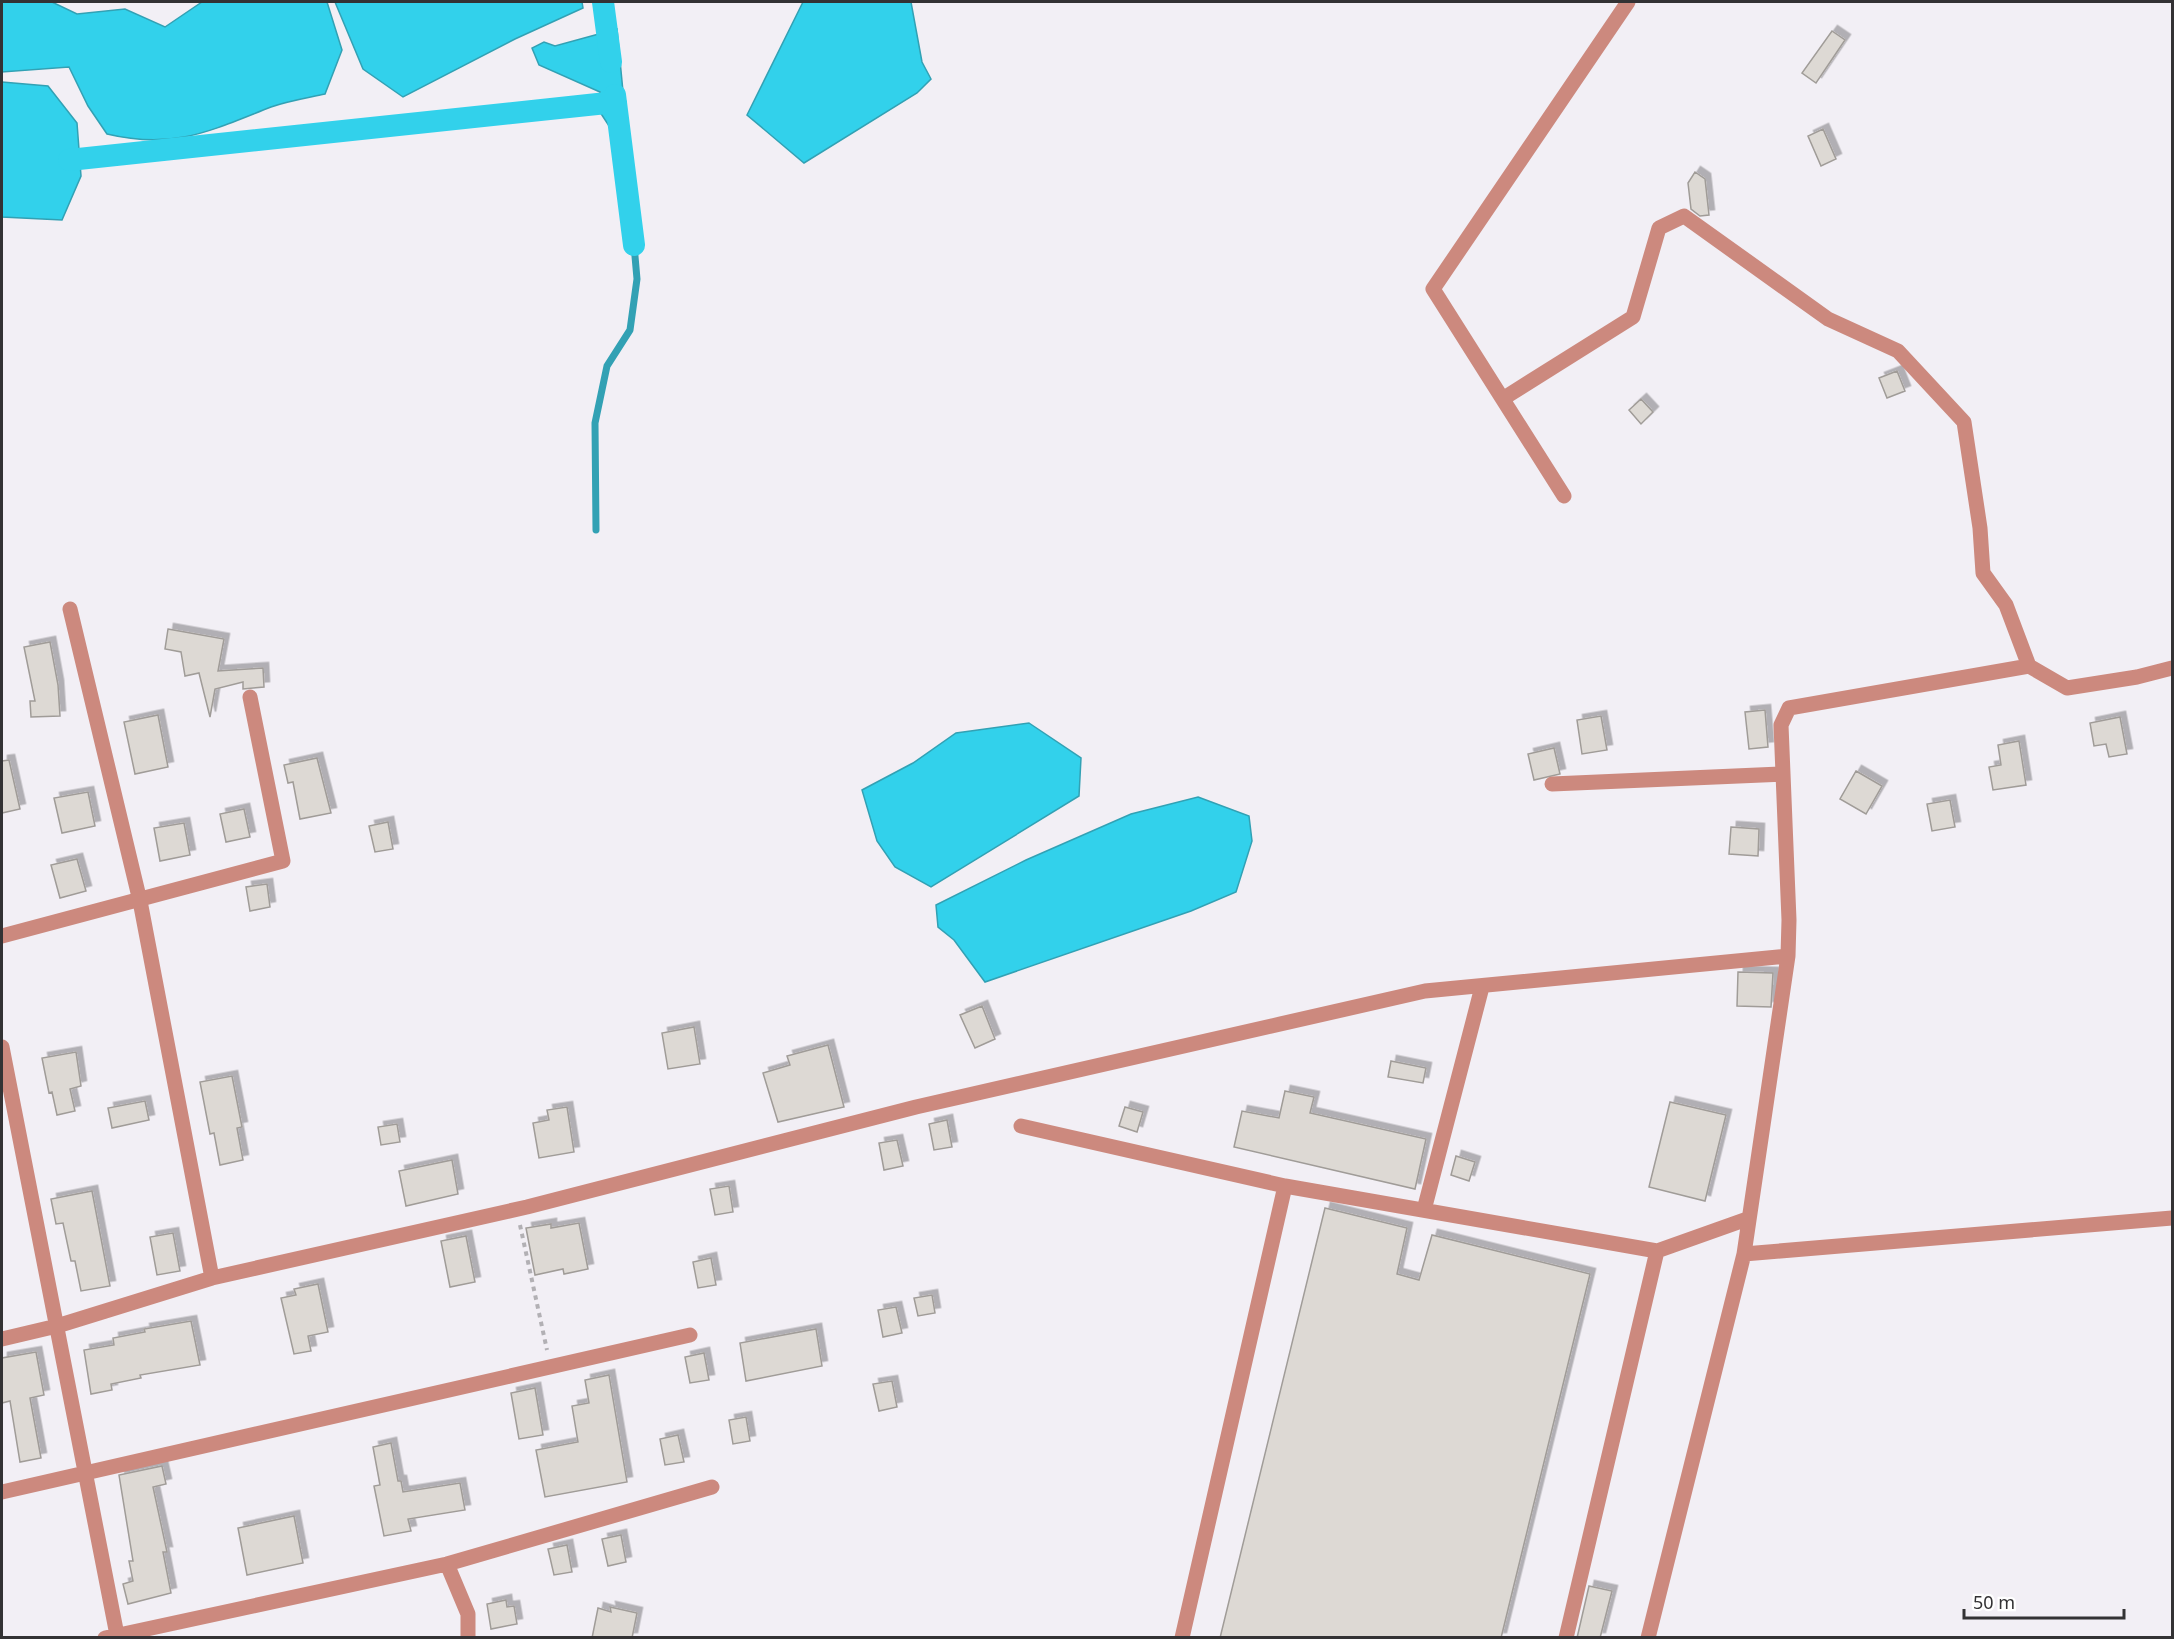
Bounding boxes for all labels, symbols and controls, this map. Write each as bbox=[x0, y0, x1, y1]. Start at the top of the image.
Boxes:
scale bar bbox=[1964, 1582, 2124, 1620]
text: 50 m bbox=[1973, 1590, 2015, 1614]

